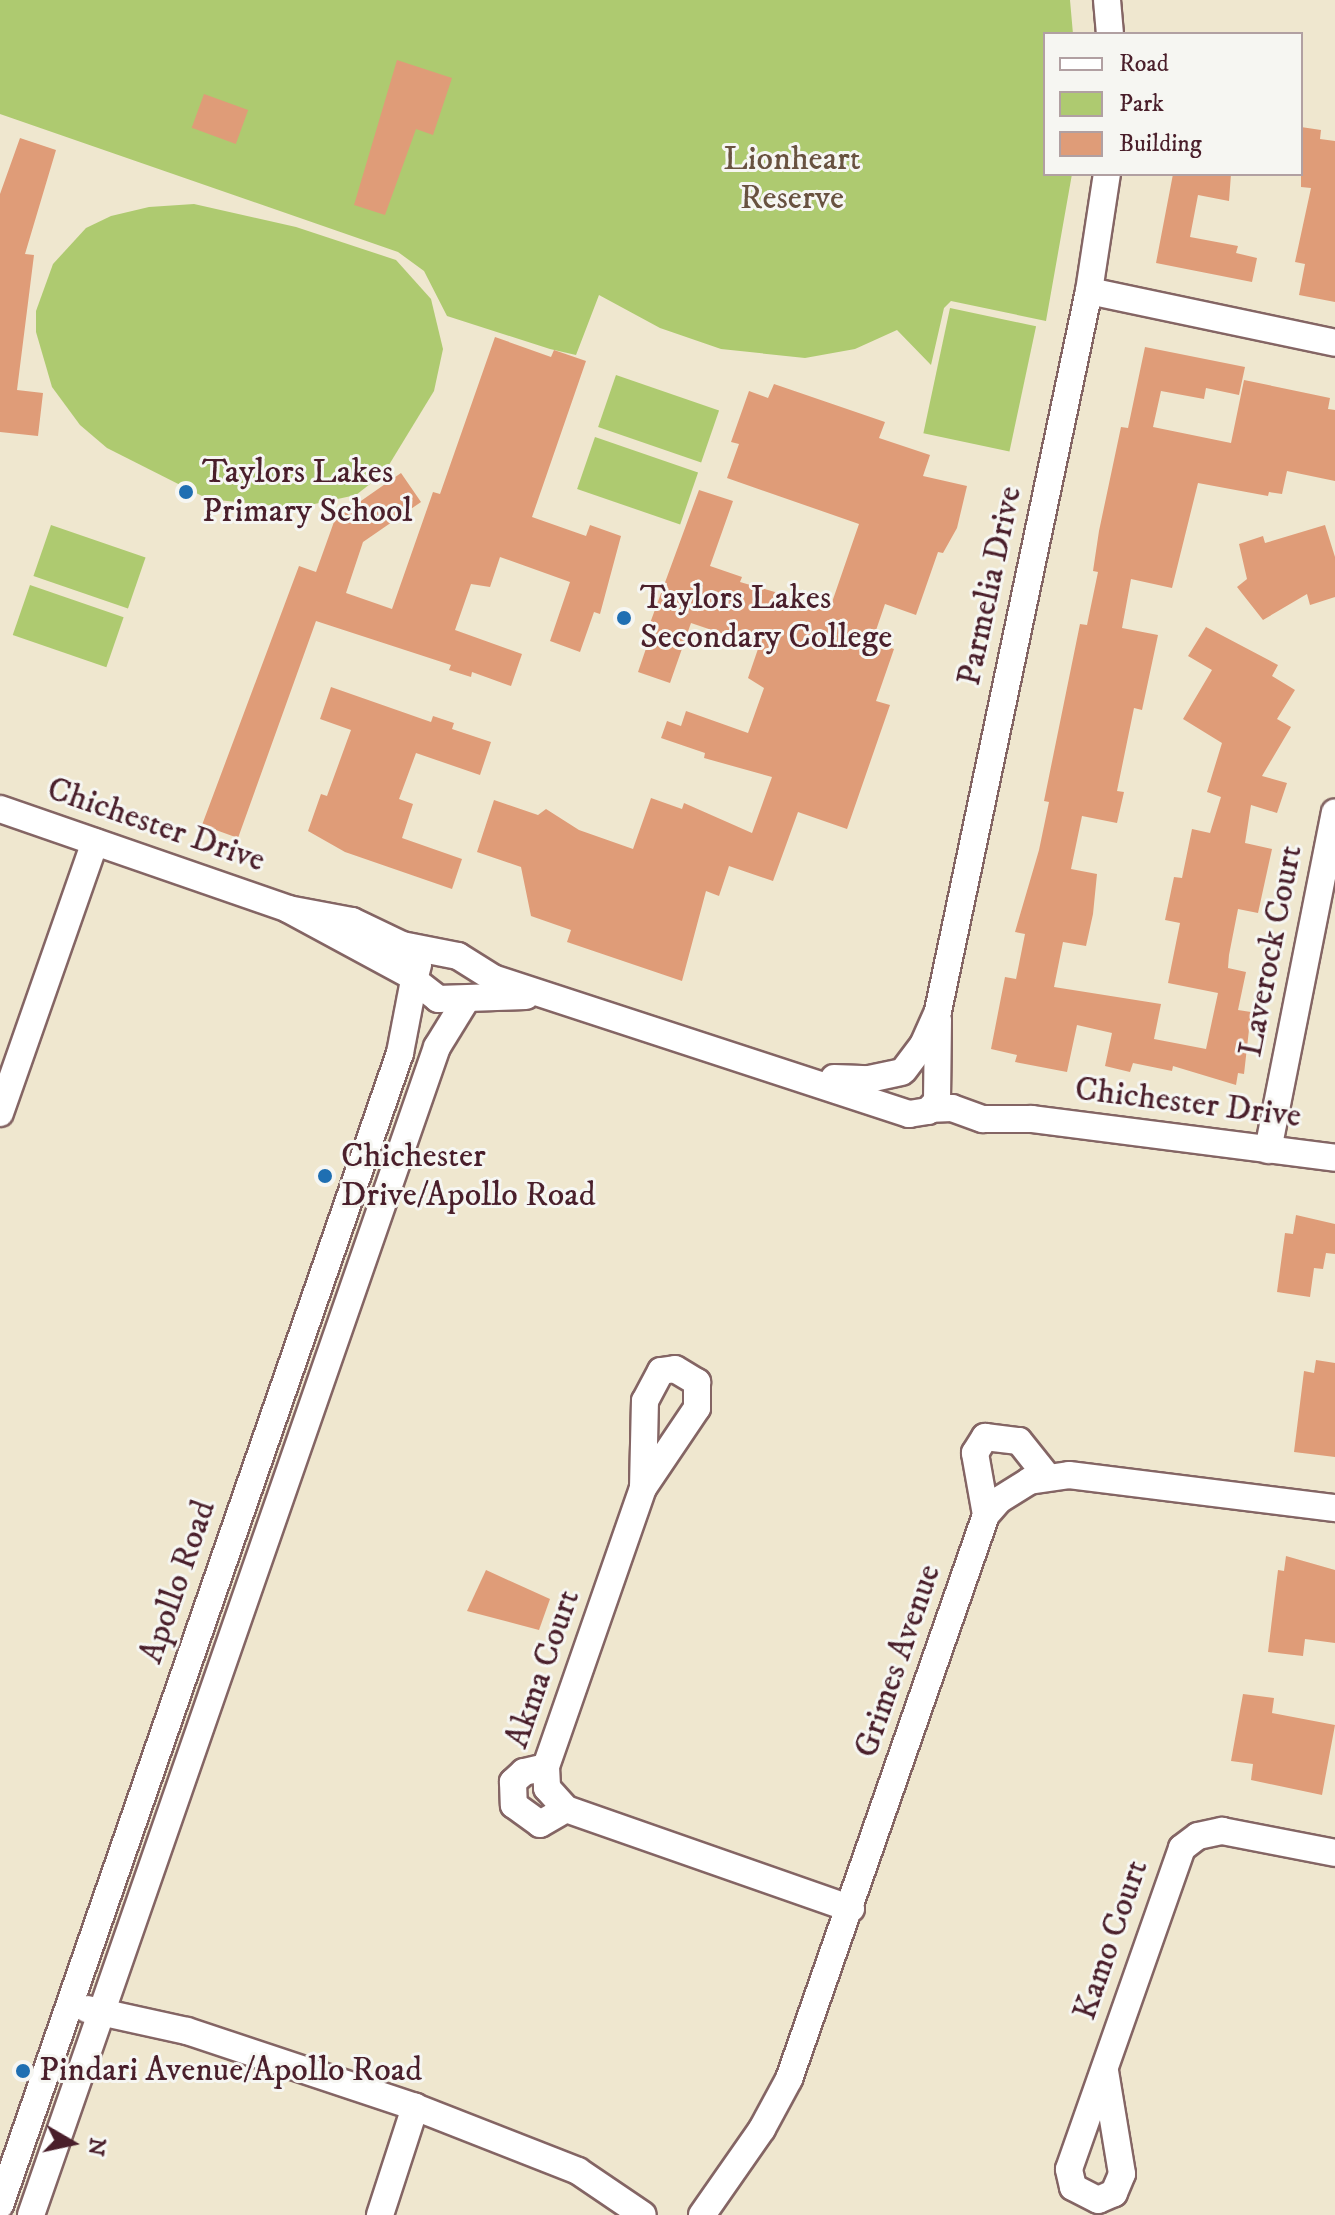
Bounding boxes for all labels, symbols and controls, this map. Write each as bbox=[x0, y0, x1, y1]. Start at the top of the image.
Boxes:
legend bbox=[1043, 32, 1303, 176]
text: Road bbox=[1119, 49, 1169, 79]
text: Park bbox=[1119, 89, 1164, 119]
text: Building bbox=[1119, 129, 1202, 159]
park label: Lionheart Reserve bbox=[723, 139, 861, 218]
place label: Taylors Lakes Primary School bbox=[202, 452, 413, 532]
marker: Taylors Lakes Primary School bbox=[177, 483, 195, 501]
street label: Parmelia Drive bbox=[949, 483, 1031, 689]
place label: Taylors Lakes Secondary College bbox=[640, 578, 892, 658]
marker: Taylors Lakes Secondary College bbox=[615, 609, 633, 627]
street label: Chichester Drive bbox=[42, 769, 270, 881]
street label: Laverock Court bbox=[1230, 842, 1312, 1060]
street label: Chichester Drive bbox=[1073, 1069, 1303, 1137]
place label: Chichester Drive/Apollo Road bbox=[341, 1136, 596, 1216]
marker: Chichester Drive/Apollo Road bbox=[316, 1167, 334, 1185]
street label: Apollo Road bbox=[131, 1495, 225, 1669]
street label: Grimes Avenue bbox=[846, 1559, 950, 1763]
street label: Akma Court bbox=[497, 1584, 589, 1754]
street label: Kamo Court bbox=[1065, 1855, 1157, 2025]
place label: Pindari Avenue/Apollo Road bbox=[39, 2051, 422, 2091]
marker: Pindari Avenue/Apollo Road bbox=[14, 2062, 32, 2080]
north arrow bbox=[32, 2103, 112, 2183]
text: N bbox=[81, 2136, 111, 2158]

